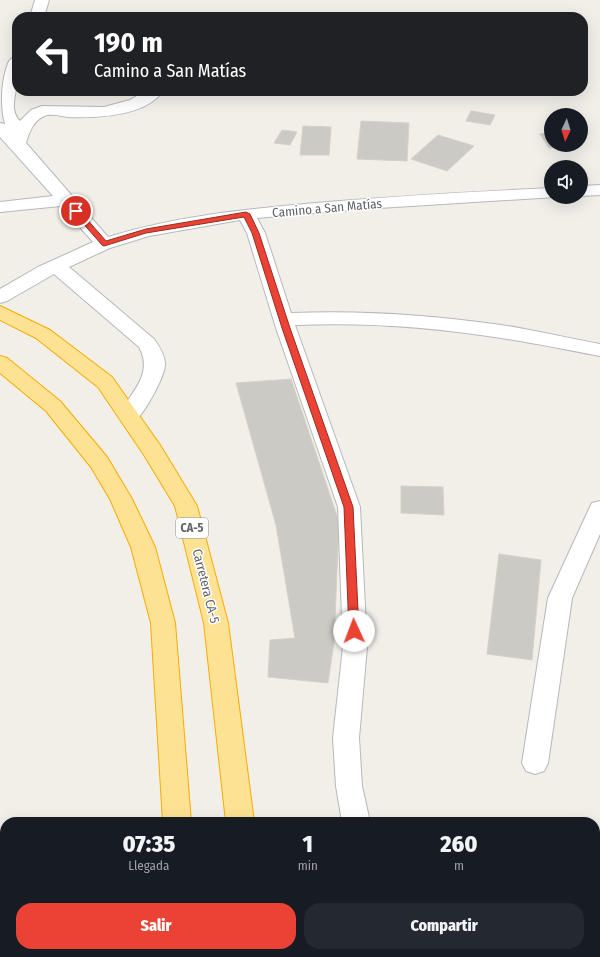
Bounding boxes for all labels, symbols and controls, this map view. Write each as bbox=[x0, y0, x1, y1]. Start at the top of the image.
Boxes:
text: 190 m bbox=[94, 26, 163, 59]
icon: left bbox=[28, 28, 80, 80]
text: Camino a San Matías bbox=[94, 60, 246, 82]
north arrow bbox=[544, 108, 588, 152]
map controls bbox=[544, 108, 588, 204]
button: sound bbox=[544, 160, 588, 204]
pin bbox=[59, 194, 93, 228]
street label: Camino a San Matías bbox=[272, 196, 383, 220]
icon: arrive bbox=[65, 200, 87, 222]
road number: CA-5 bbox=[176, 518, 208, 538]
street label: Carretera CA-5 bbox=[190, 547, 222, 625]
position arrow bbox=[333, 610, 375, 652]
text: 07:35 bbox=[122, 830, 175, 858]
text: 1 bbox=[303, 830, 313, 858]
text: 260 bbox=[440, 830, 478, 858]
text: Llegada bbox=[128, 858, 169, 873]
text: min bbox=[298, 858, 318, 873]
text: m bbox=[454, 858, 464, 873]
button: Salir bbox=[16, 903, 296, 949]
button: Compartir bbox=[304, 903, 584, 949]

